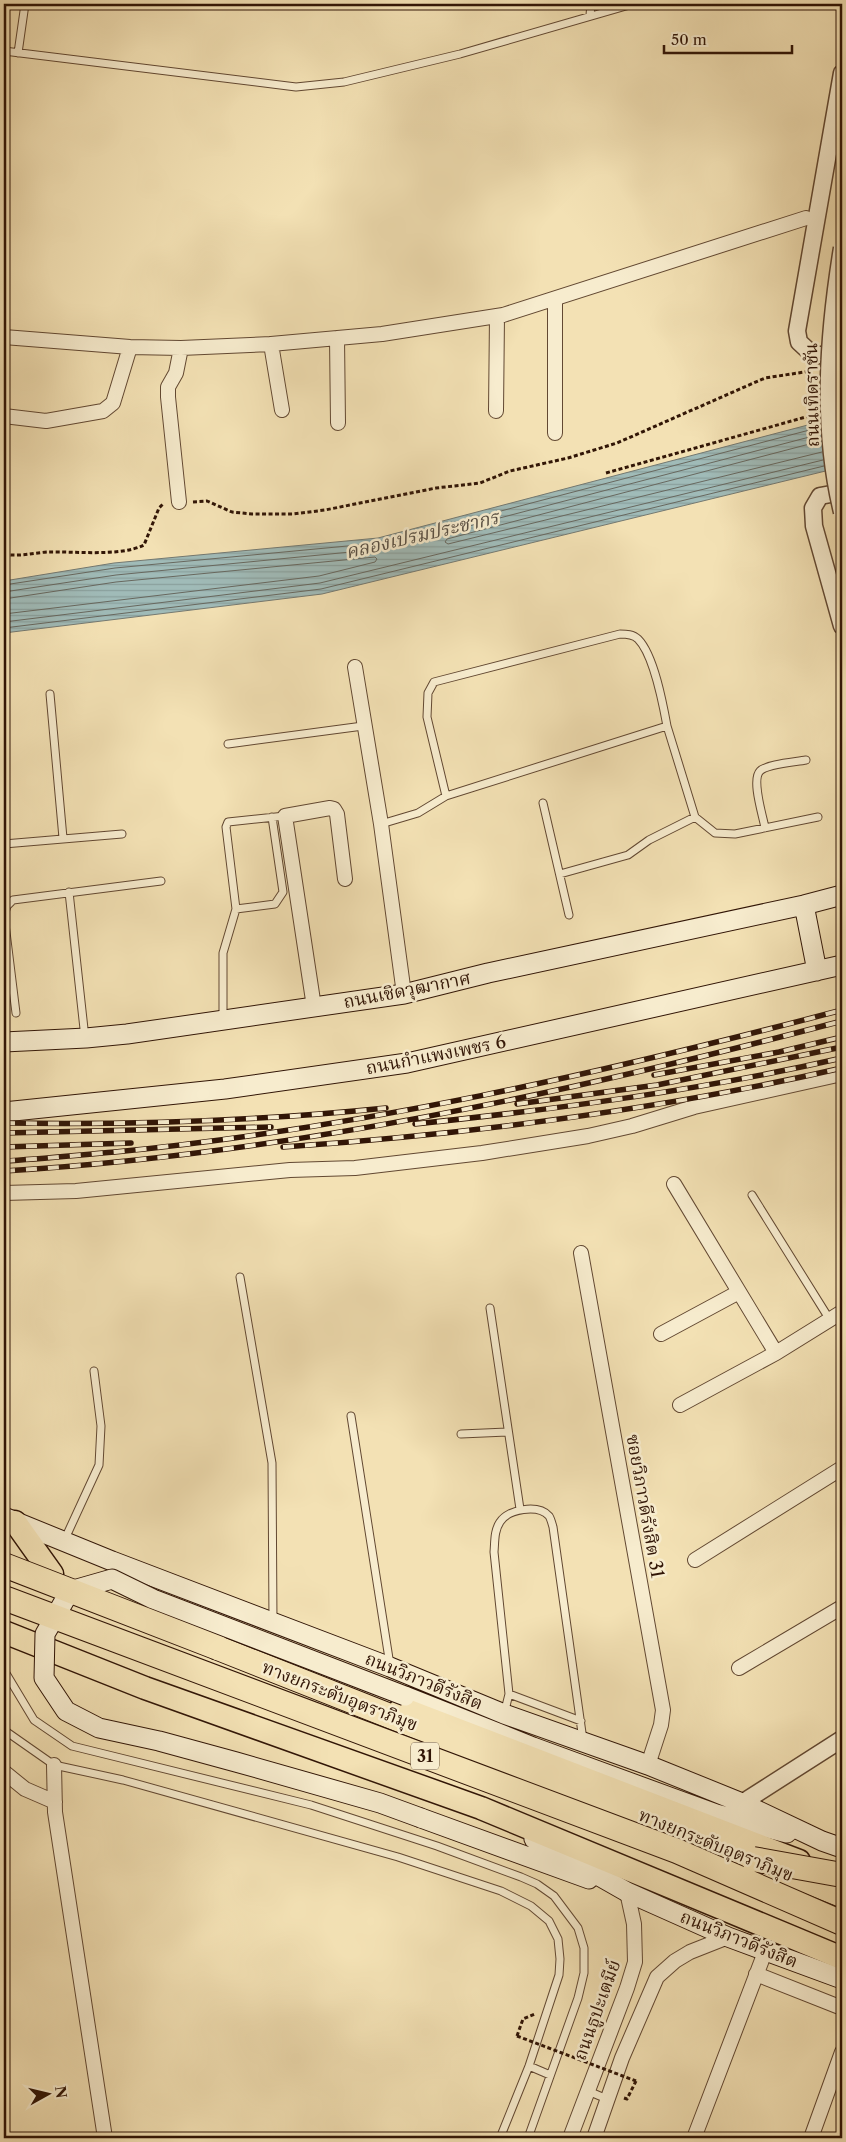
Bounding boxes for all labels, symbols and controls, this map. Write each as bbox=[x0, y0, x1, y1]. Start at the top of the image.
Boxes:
scale bar bbox=[664, 22, 791, 54]
text: 50 m bbox=[671, 30, 707, 49]
street label: ถนนเทิดราชัน bbox=[800, 343, 824, 447]
water label: คลองเปรมประชากร bbox=[343, 505, 503, 563]
street label: ถนนเชิดวุฒากาศ bbox=[342, 967, 473, 1014]
street label: ถนนกำแพงเพชร 6 bbox=[364, 1031, 508, 1079]
street label: ซอยวิภาวดีรังสิต 31 bbox=[622, 1432, 669, 1580]
street label: ถนนวิภาวดีรังสิต bbox=[362, 1647, 486, 1715]
street label: ทางยกระดับอุตราภิมุข bbox=[259, 1656, 421, 1737]
road number: 31 bbox=[411, 1742, 439, 1770]
street label: ทางยกระดับอุตราภิมุข bbox=[635, 1804, 797, 1887]
street label: ถนนวิภาวดีรังสิต bbox=[677, 1905, 801, 1973]
street label: ถนนธูปะเตมีย์ bbox=[569, 1957, 625, 2063]
north arrow bbox=[22, 2070, 72, 2120]
text: N bbox=[51, 2085, 71, 2099]

